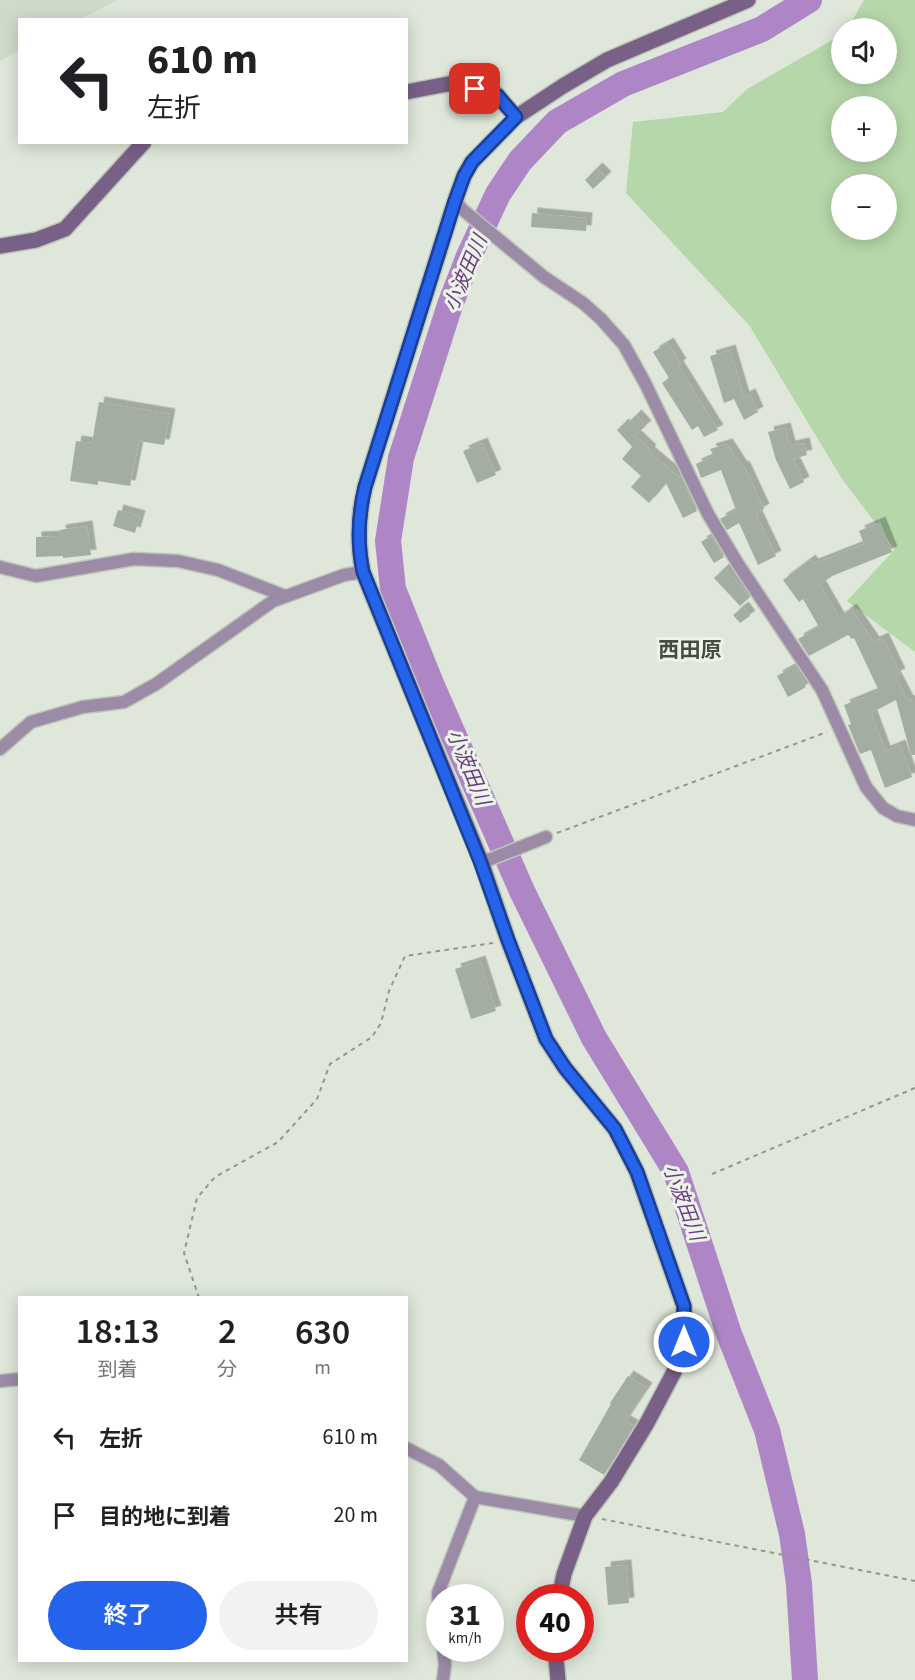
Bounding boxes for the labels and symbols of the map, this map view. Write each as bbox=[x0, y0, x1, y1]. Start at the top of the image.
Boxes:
pin bbox=[449, 63, 500, 114]
water label: 小波田川 bbox=[437, 229, 495, 316]
district label: 西田原 bbox=[659, 635, 722, 665]
water label: 小波田川 bbox=[440, 725, 497, 812]
water label: 小波田川 bbox=[656, 1160, 711, 1247]
position arrow bbox=[652, 1310, 716, 1374]
speed limit sign: 40 bbox=[516, 1584, 594, 1662]

